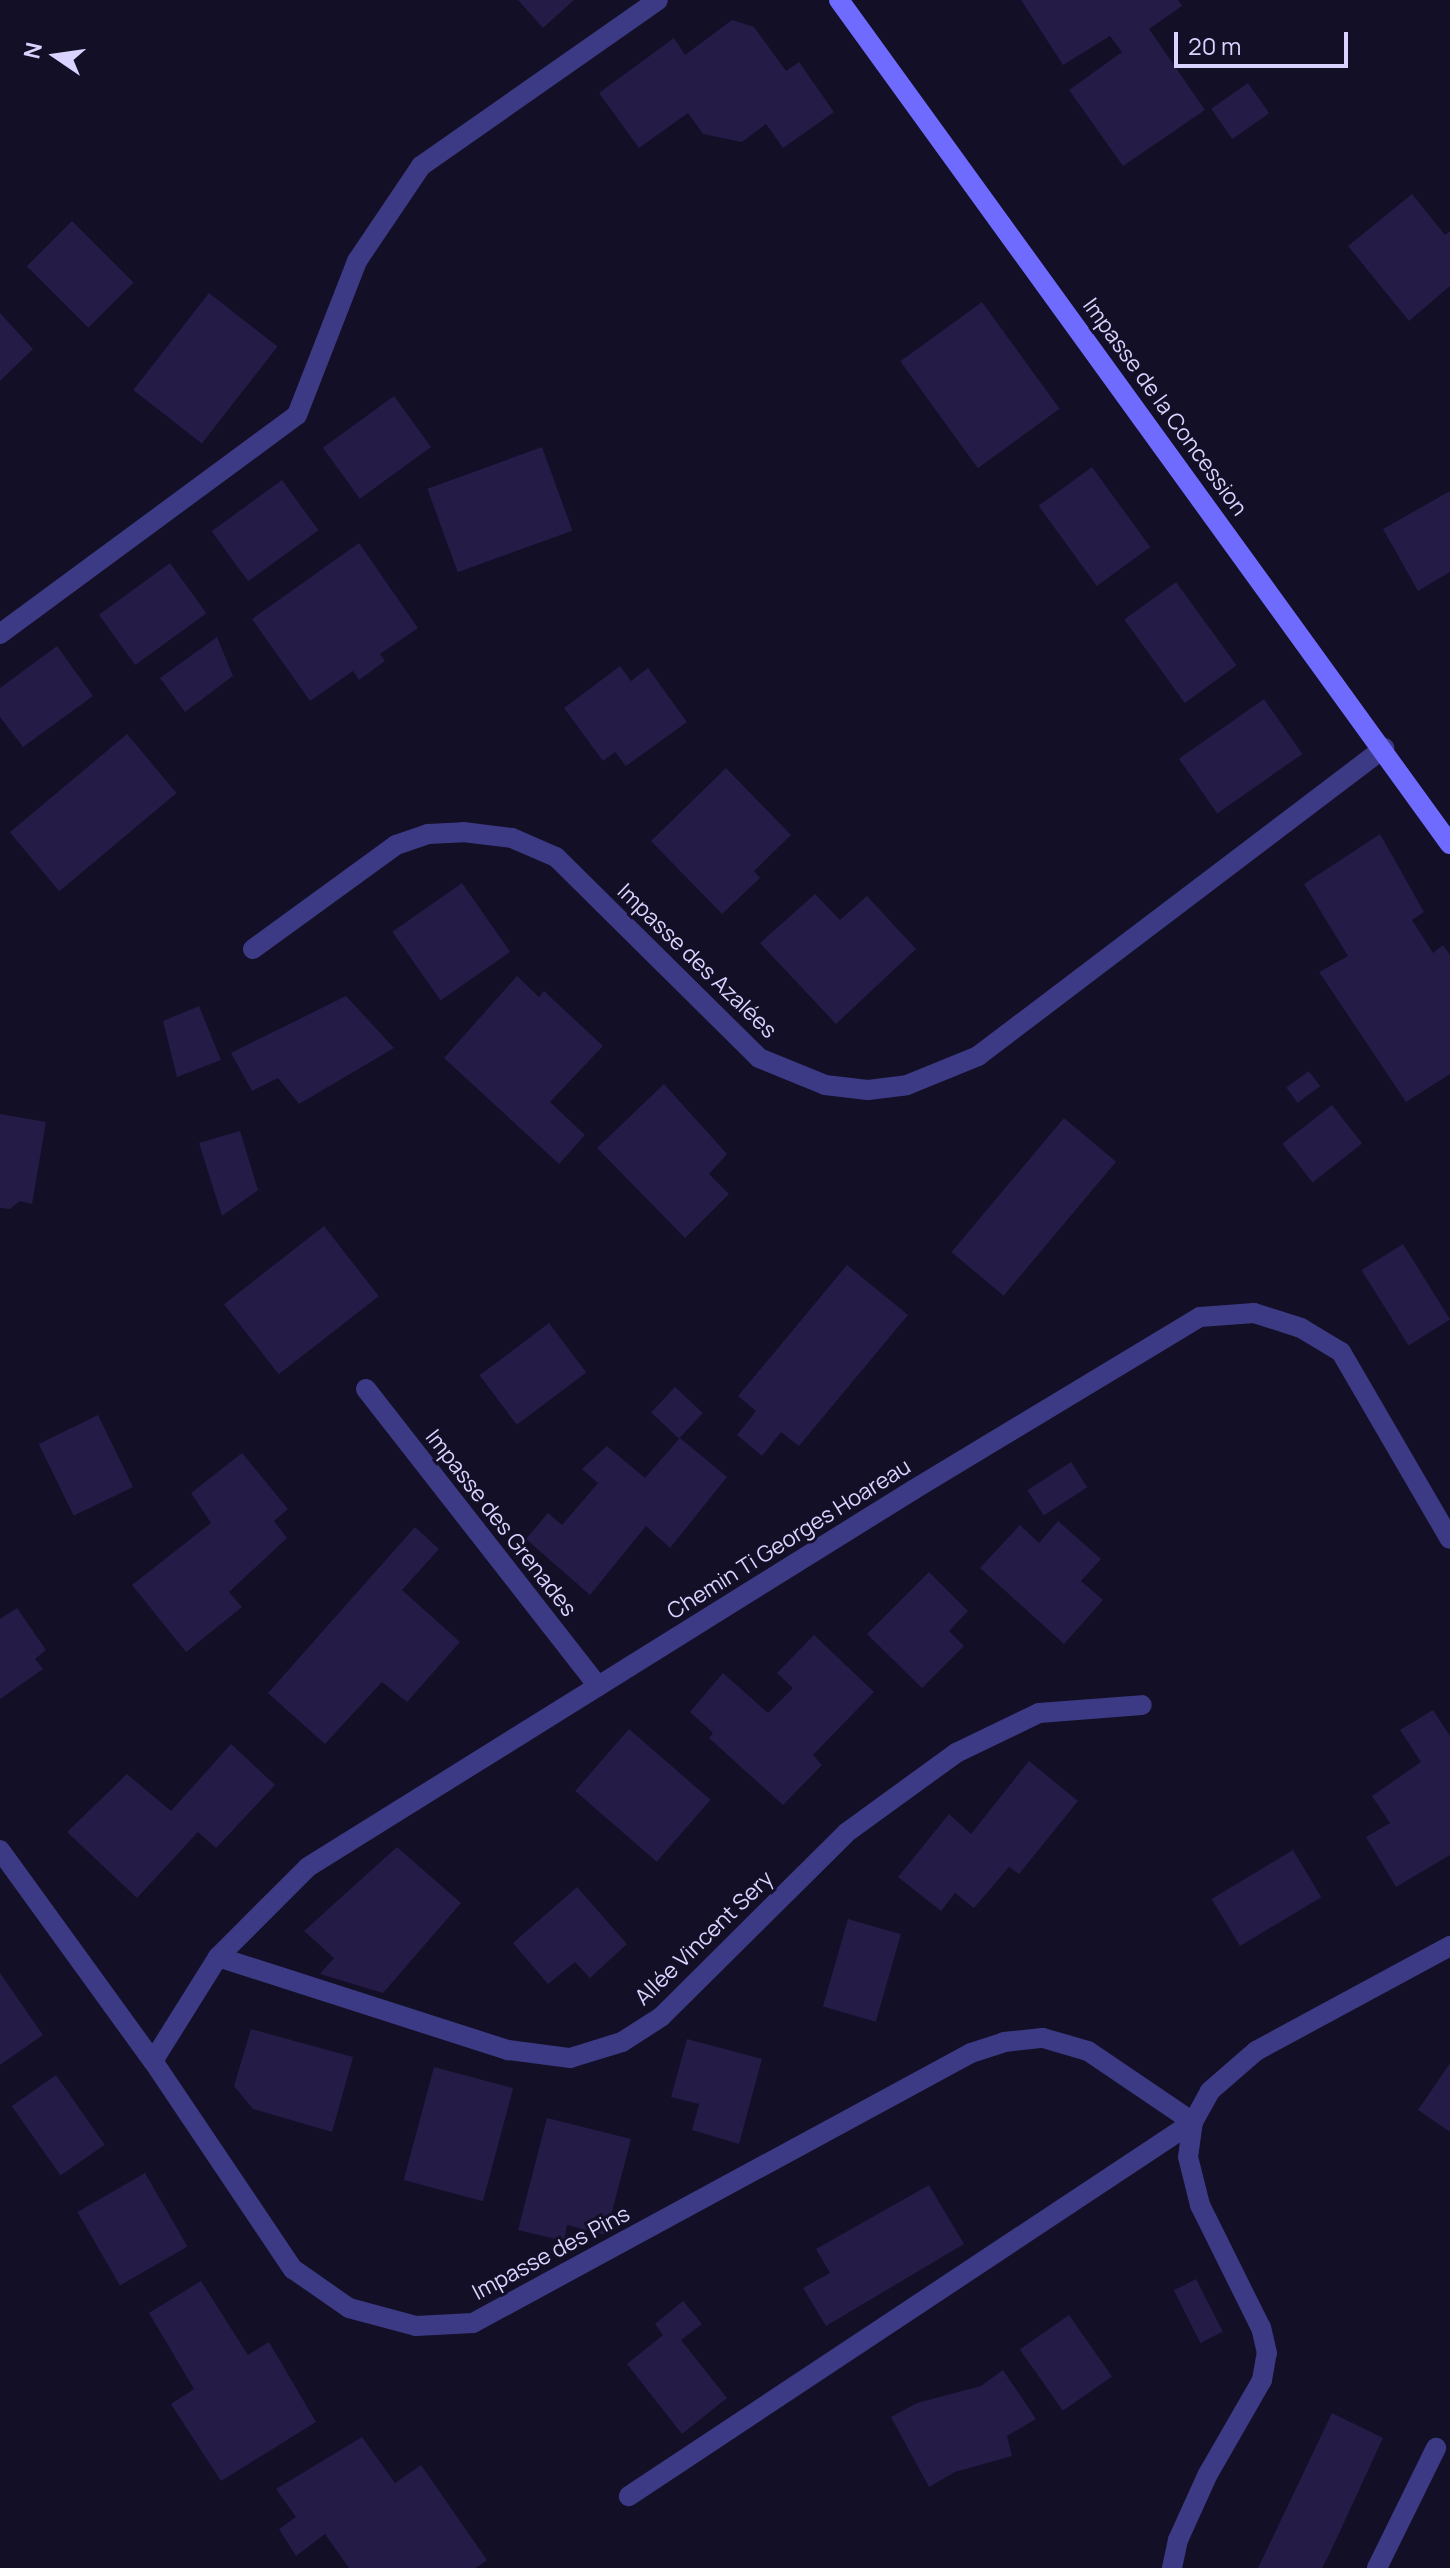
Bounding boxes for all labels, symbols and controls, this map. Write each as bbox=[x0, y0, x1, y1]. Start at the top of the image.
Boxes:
north arrow bbox=[16, 16, 96, 96]
scale bar bbox=[1178, 16, 1352, 66]
text: 20 m bbox=[1188, 29, 1241, 62]
text: N bbox=[16, 40, 49, 62]
street label: Impasse de la Concession bbox=[1077, 293, 1253, 521]
street label: Impasse des Azalées bbox=[612, 878, 782, 1044]
street label: Impasse des Grenades bbox=[420, 1424, 582, 1622]
street label: Chemin Ti Georges Hoareau bbox=[662, 1453, 916, 1625]
street label: Allée Vincent Sery bbox=[629, 1865, 779, 2011]
street label: Impasse des Pins bbox=[468, 2200, 634, 2306]

